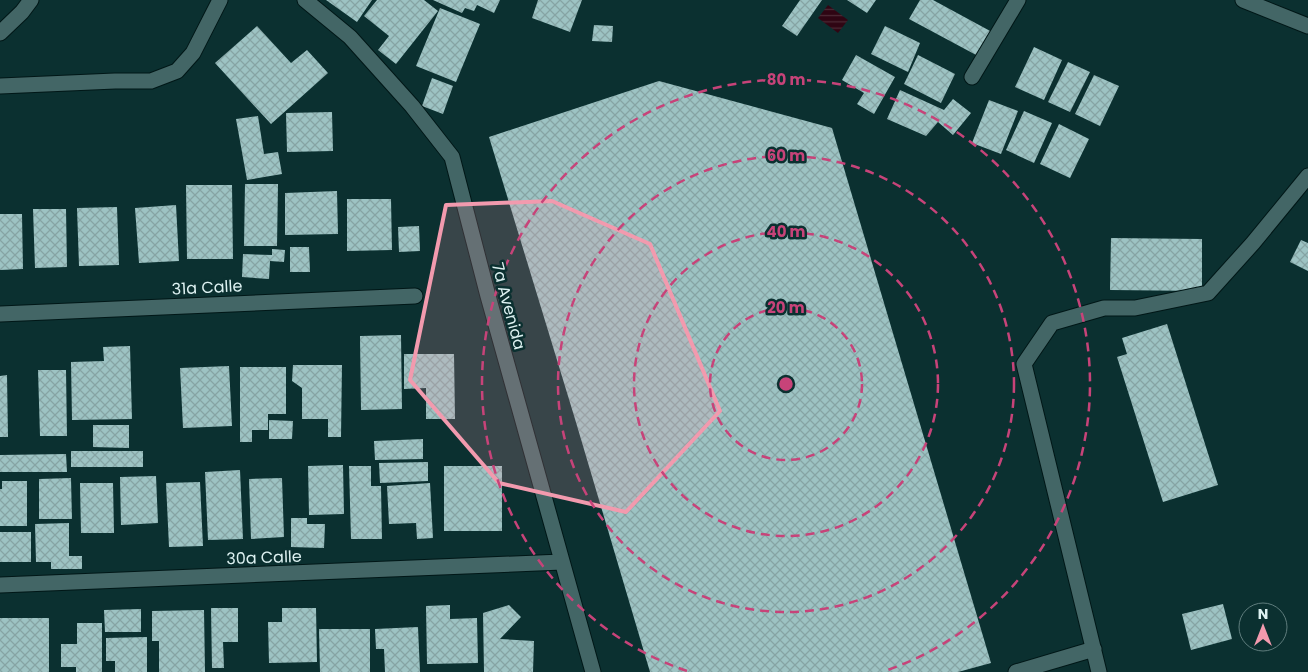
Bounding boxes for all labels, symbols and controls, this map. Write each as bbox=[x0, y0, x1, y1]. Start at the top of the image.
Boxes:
text: 80 m bbox=[767, 69, 805, 90]
text: 60 m bbox=[767, 145, 805, 166]
text: 40 m bbox=[766, 221, 806, 242]
street label: 7a Avenida bbox=[486, 260, 531, 352]
street label: 31a Calle bbox=[171, 274, 243, 301]
text: 20 m bbox=[767, 297, 805, 318]
centre of rings bbox=[777, 375, 795, 393]
street label: 30a Calle bbox=[226, 545, 302, 570]
north arrow bbox=[1238, 602, 1288, 652]
text: N bbox=[1258, 604, 1268, 624]

